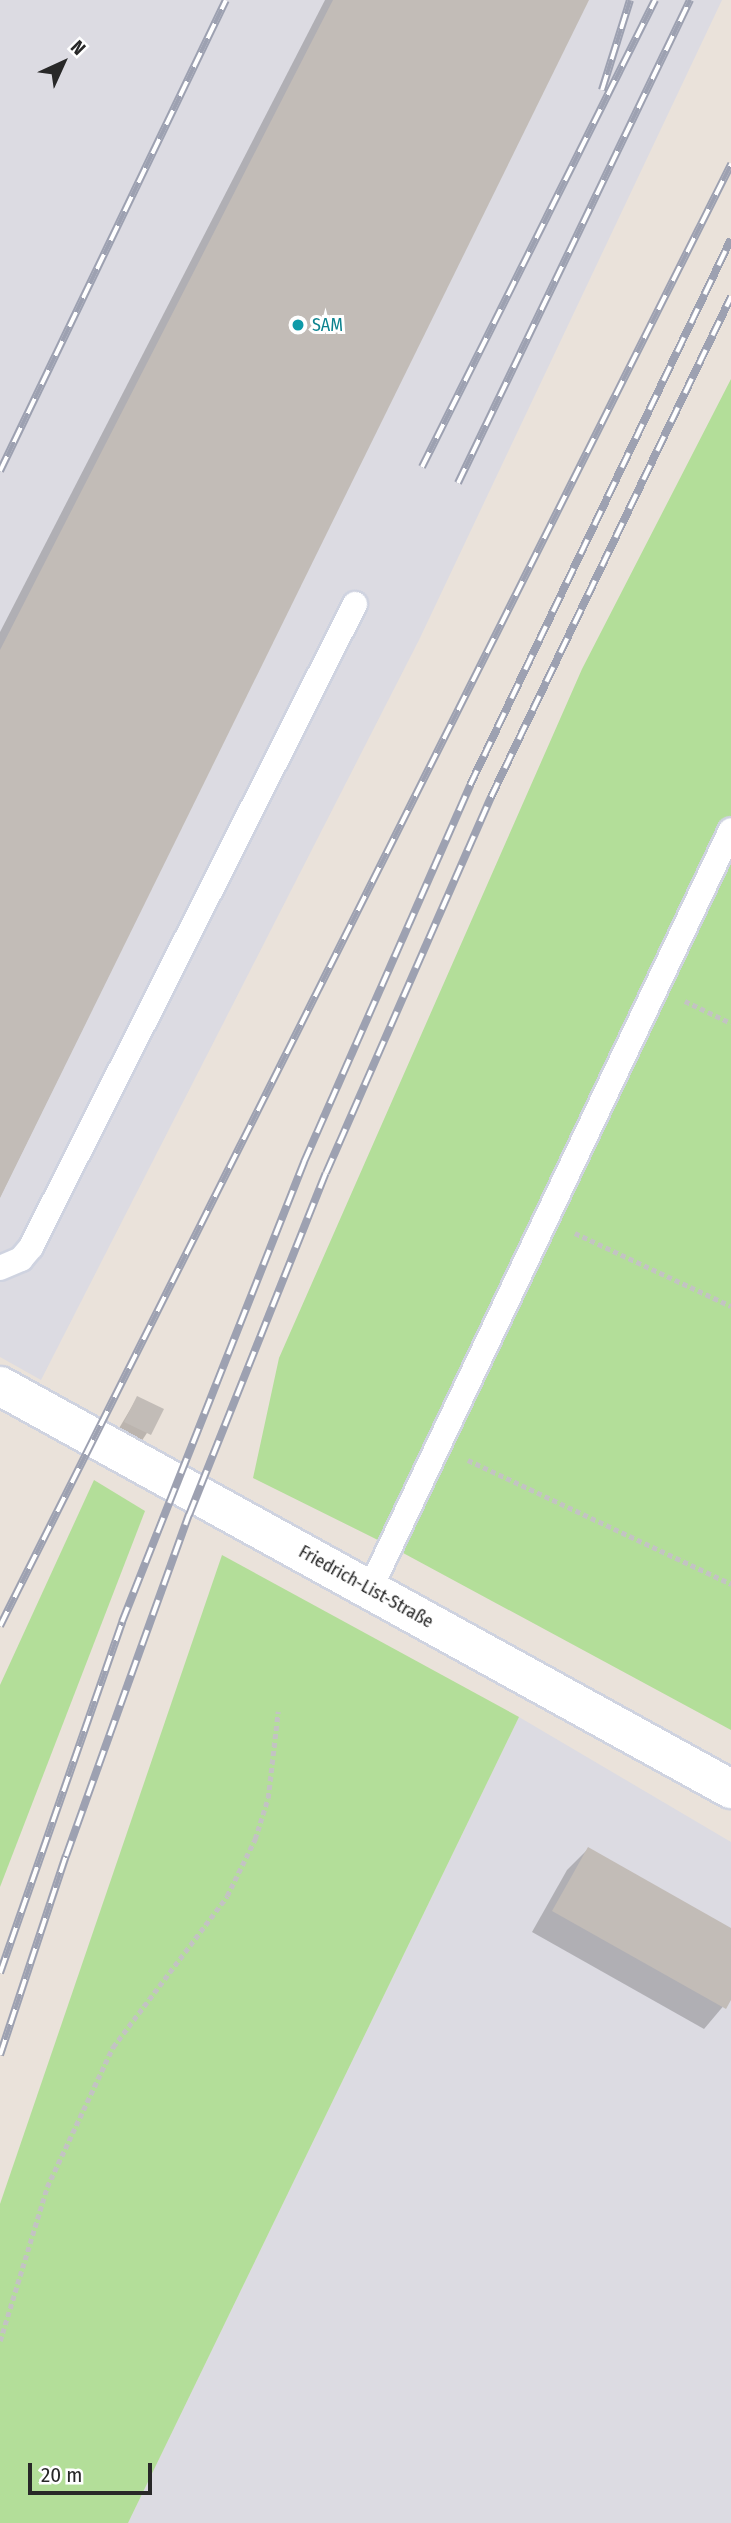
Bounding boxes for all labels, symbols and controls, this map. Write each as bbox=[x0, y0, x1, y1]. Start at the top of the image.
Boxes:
north arrow bbox=[28, 28, 98, 98]
text: N bbox=[66, 36, 90, 60]
place label: SAM bbox=[312, 314, 343, 336]
marker: SAM bbox=[290, 317, 306, 333]
street label: Friedrich-List-Straße bbox=[295, 1541, 437, 1633]
scale bar bbox=[32, 2450, 156, 2494]
text: 20 m bbox=[41, 2462, 82, 2488]

